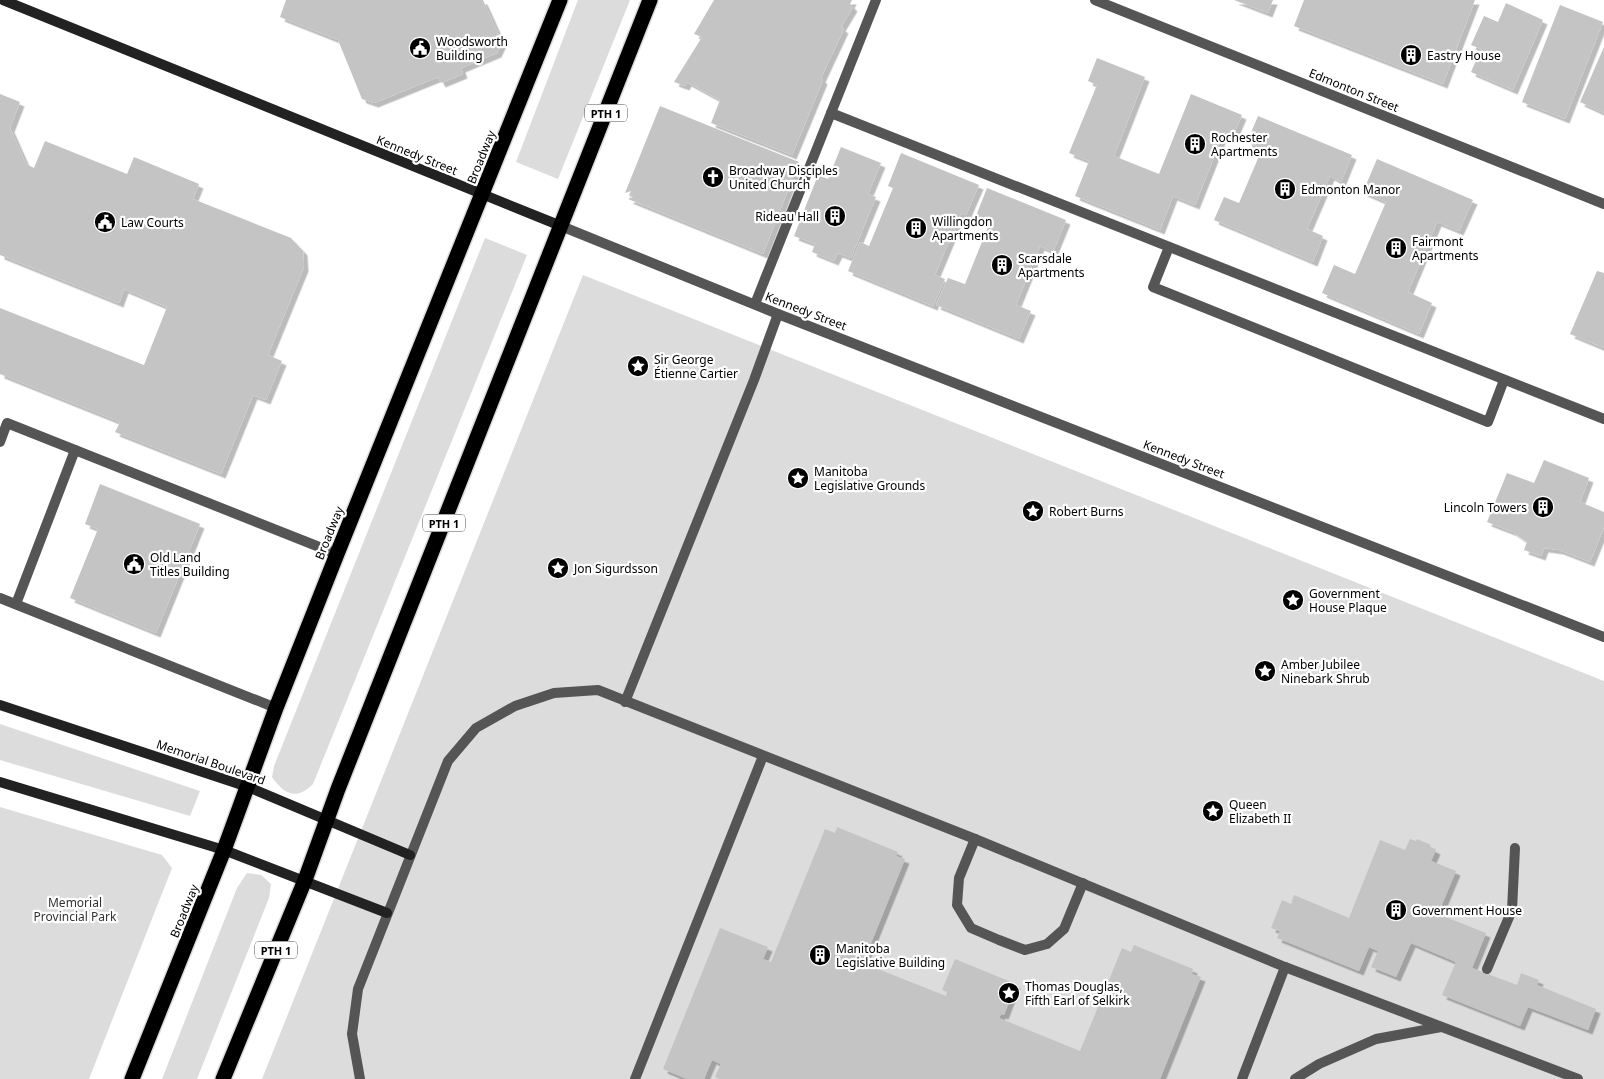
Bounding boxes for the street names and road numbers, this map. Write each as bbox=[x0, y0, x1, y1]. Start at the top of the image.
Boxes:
street label: Edmonton Street bbox=[1306, 64, 1402, 116]
road number: PTH 1 bbox=[585, 105, 627, 122]
street label: Broadway bbox=[463, 127, 500, 186]
street label: Kennedy Street bbox=[374, 131, 461, 179]
street label: Kennedy Street bbox=[763, 288, 850, 335]
street label: Kennedy Street bbox=[1141, 436, 1228, 483]
street label: Broadway bbox=[311, 503, 348, 562]
road number: PTH 1 bbox=[423, 514, 465, 532]
street label: Memorial Boulevard bbox=[154, 735, 268, 789]
street label: Broadway bbox=[166, 881, 203, 940]
road number: PTH 1 bbox=[255, 942, 297, 958]

